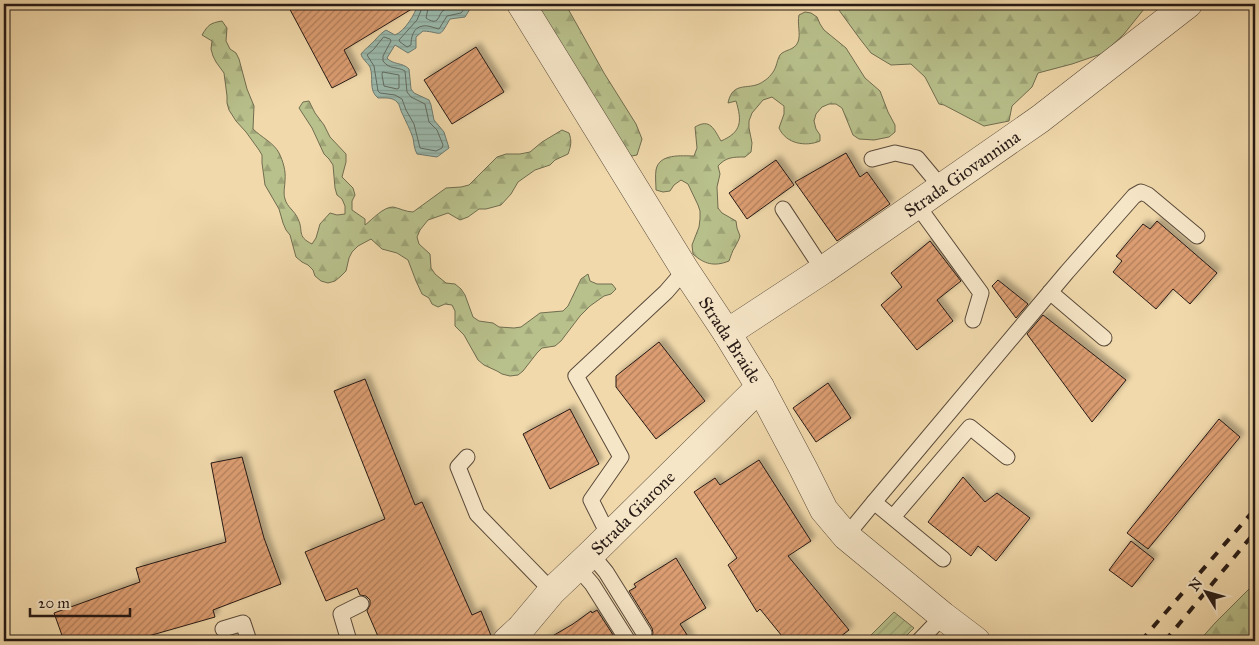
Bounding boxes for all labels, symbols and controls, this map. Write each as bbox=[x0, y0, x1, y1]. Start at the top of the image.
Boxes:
street label: Strada Giovannina bbox=[900, 126, 1025, 222]
street label: Strada Braide bbox=[694, 292, 766, 388]
street label: Strada Giarone bbox=[586, 466, 680, 560]
north arrow bbox=[1182, 568, 1232, 618]
text: N bbox=[1186, 575, 1206, 594]
scale bar bbox=[30, 585, 130, 617]
text: 20 m bbox=[38, 594, 70, 612]

